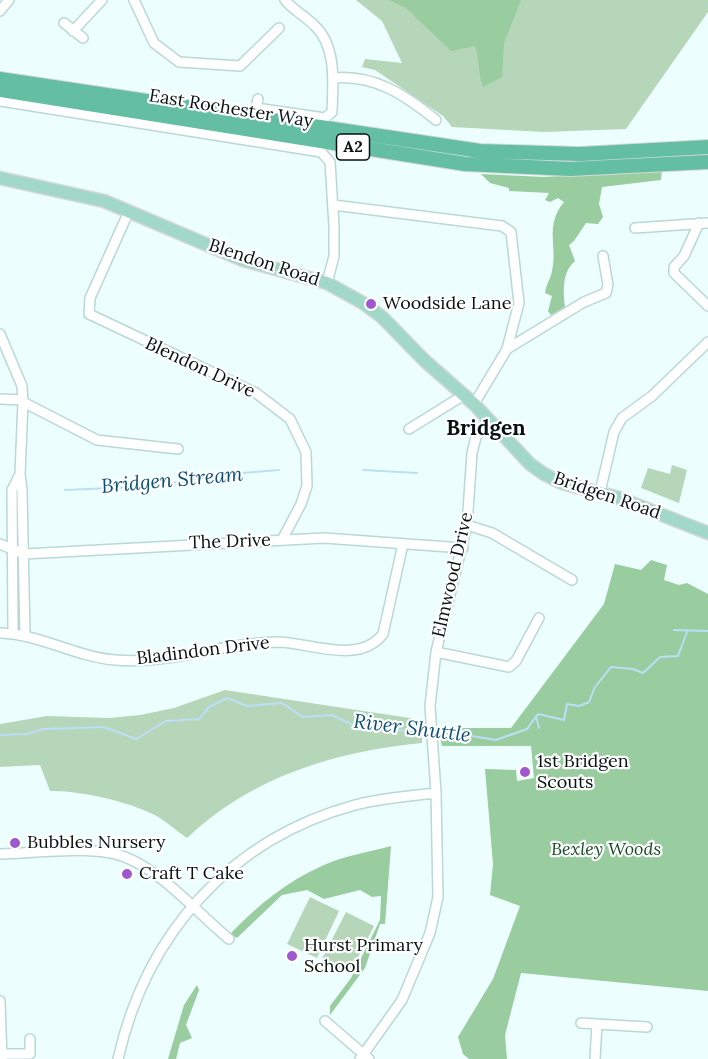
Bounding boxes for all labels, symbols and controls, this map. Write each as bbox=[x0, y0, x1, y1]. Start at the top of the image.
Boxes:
street label: East Rochester Way bbox=[147, 85, 315, 133]
road number: A2 bbox=[336, 134, 370, 160]
street label: Blendon Road bbox=[206, 235, 322, 291]
place label: Woodside Lane bbox=[383, 293, 511, 315]
marker: Woodside Lane bbox=[364, 297, 378, 311]
street label: Blendon Drive bbox=[142, 333, 258, 403]
district label: Bridgen bbox=[446, 416, 526, 442]
water label: Bridgen Stream bbox=[100, 463, 244, 499]
street label: Bridgen Road bbox=[551, 468, 663, 524]
street label: Elmwood Drive bbox=[428, 510, 478, 640]
street label: The Drive bbox=[189, 530, 271, 554]
street label: Bladindon Drive bbox=[135, 632, 271, 670]
water label: River Shuttle bbox=[352, 710, 472, 748]
place label: 1st Bridgen Scouts bbox=[537, 751, 629, 794]
marker: 1st Bridgen Scouts bbox=[518, 765, 532, 779]
place label: Bubbles Nursery bbox=[27, 832, 165, 854]
marker: Bubbles Nursery bbox=[8, 836, 22, 850]
park label: Bexley Woods bbox=[551, 839, 661, 861]
place label: Craft T Cake bbox=[139, 863, 244, 885]
marker: Craft T Cake bbox=[120, 867, 134, 881]
place label: Hurst Primary School bbox=[304, 935, 423, 978]
marker: Hurst Primary School bbox=[285, 949, 299, 963]

